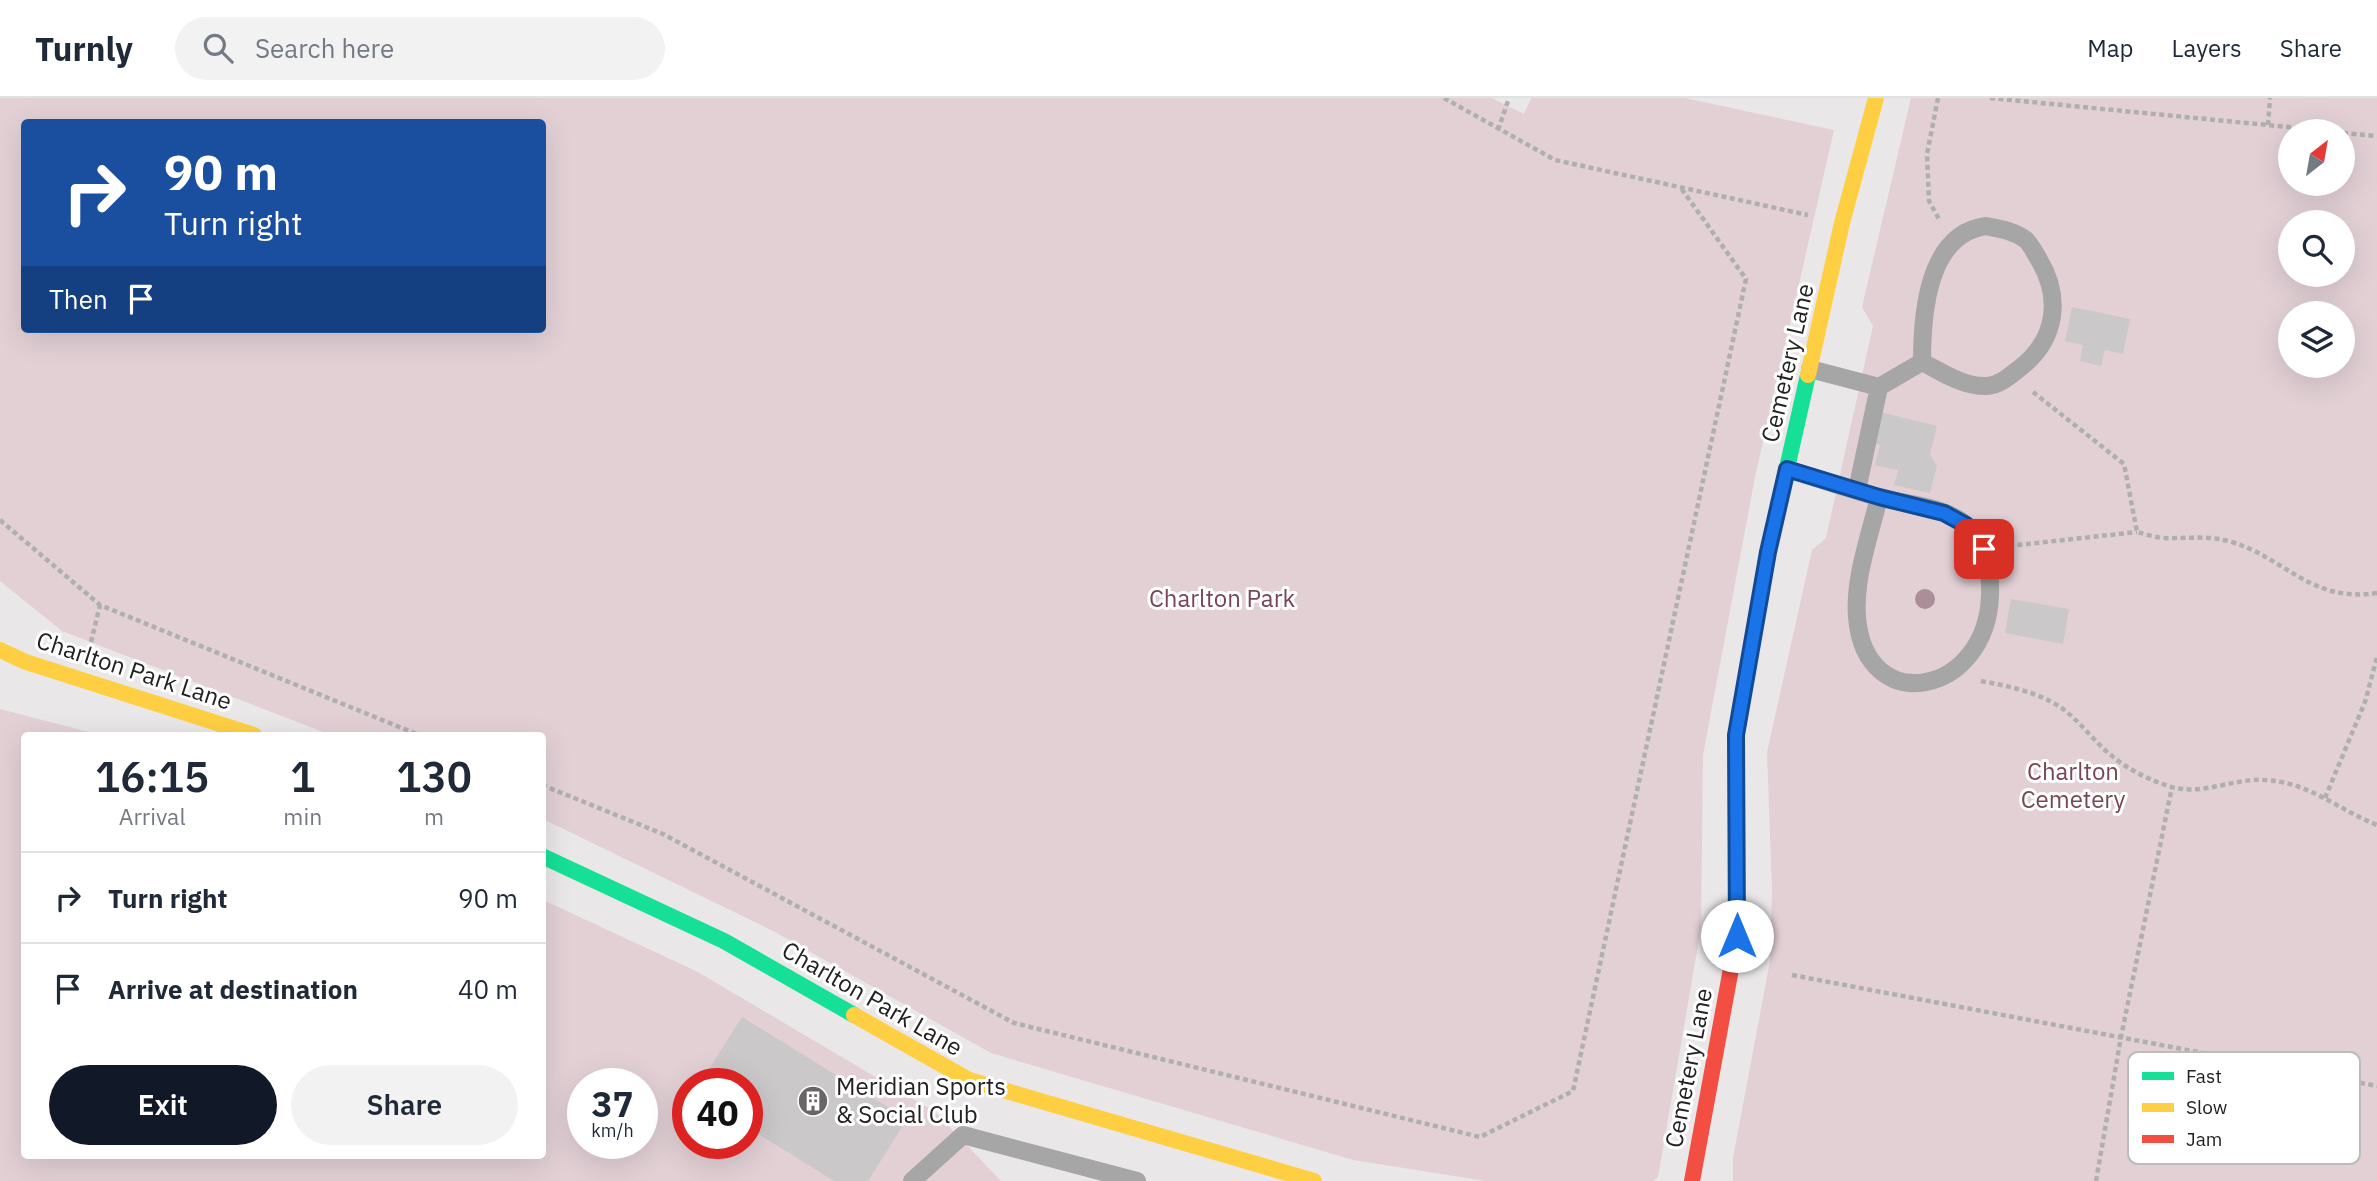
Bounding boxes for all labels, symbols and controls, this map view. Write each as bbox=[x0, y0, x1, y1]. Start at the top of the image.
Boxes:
search box bbox=[175, 17, 665, 80]
text: Turnly bbox=[35, 27, 133, 70]
icon: search bbox=[199, 29, 237, 67]
text: Search here bbox=[255, 31, 394, 65]
text: Map bbox=[2087, 32, 2134, 64]
text: Layers bbox=[2172, 32, 2242, 64]
text: Share bbox=[2280, 32, 2342, 64]
north arrow bbox=[2278, 119, 2356, 196]
map controls bbox=[2278, 119, 2355, 378]
text: 90 m bbox=[164, 140, 278, 203]
icon: right bbox=[49, 147, 140, 238]
text: Turn right bbox=[164, 202, 302, 244]
button: search bbox=[2278, 210, 2355, 287]
icon: arrive bbox=[122, 280, 160, 318]
street label: Cemetery Lane bbox=[1753, 280, 1821, 445]
text: Then bbox=[49, 282, 108, 316]
button: layers bbox=[2278, 301, 2355, 378]
pin bbox=[1954, 519, 2014, 579]
icon: arrive bbox=[1965, 530, 2003, 568]
park label: Charlton Park bbox=[1149, 582, 1295, 614]
street label: Charlton Park Lane bbox=[33, 623, 236, 717]
text: 16:15 bbox=[95, 749, 209, 804]
text: 1 bbox=[290, 749, 315, 804]
text: 130 bbox=[396, 749, 472, 804]
park label: Charlton Cemetery bbox=[2021, 755, 2125, 815]
text: Arrival bbox=[119, 801, 186, 831]
text: min bbox=[283, 801, 322, 831]
text: m bbox=[424, 801, 444, 831]
icon: right bbox=[49, 879, 87, 917]
text: Turn right bbox=[108, 881, 227, 915]
text: 90 m bbox=[458, 881, 518, 915]
position arrow bbox=[1700, 899, 1774, 973]
street label: Charlton Park Lane bbox=[776, 933, 969, 1063]
icon: arrive bbox=[49, 970, 87, 1008]
text: Arrive at destination bbox=[108, 972, 358, 1006]
text: 40 m bbox=[458, 972, 518, 1006]
street label: Cemetery Lane bbox=[1657, 985, 1719, 1150]
legend bbox=[2128, 1052, 2360, 1164]
text: Fast bbox=[2186, 1064, 2222, 1088]
button: Exit bbox=[49, 1065, 277, 1145]
button: Share bbox=[291, 1065, 518, 1145]
speed limit sign: 40 bbox=[672, 1068, 763, 1159]
place label: Meridian Sports & Social Club bbox=[836, 1070, 1006, 1130]
text: 37 bbox=[591, 1081, 634, 1127]
building icon: Meridian Sports & Social Club bbox=[796, 1084, 830, 1118]
text: Slow bbox=[2186, 1095, 2227, 1119]
text: km/h bbox=[591, 1119, 634, 1142]
text: Jam bbox=[2186, 1127, 2222, 1151]

